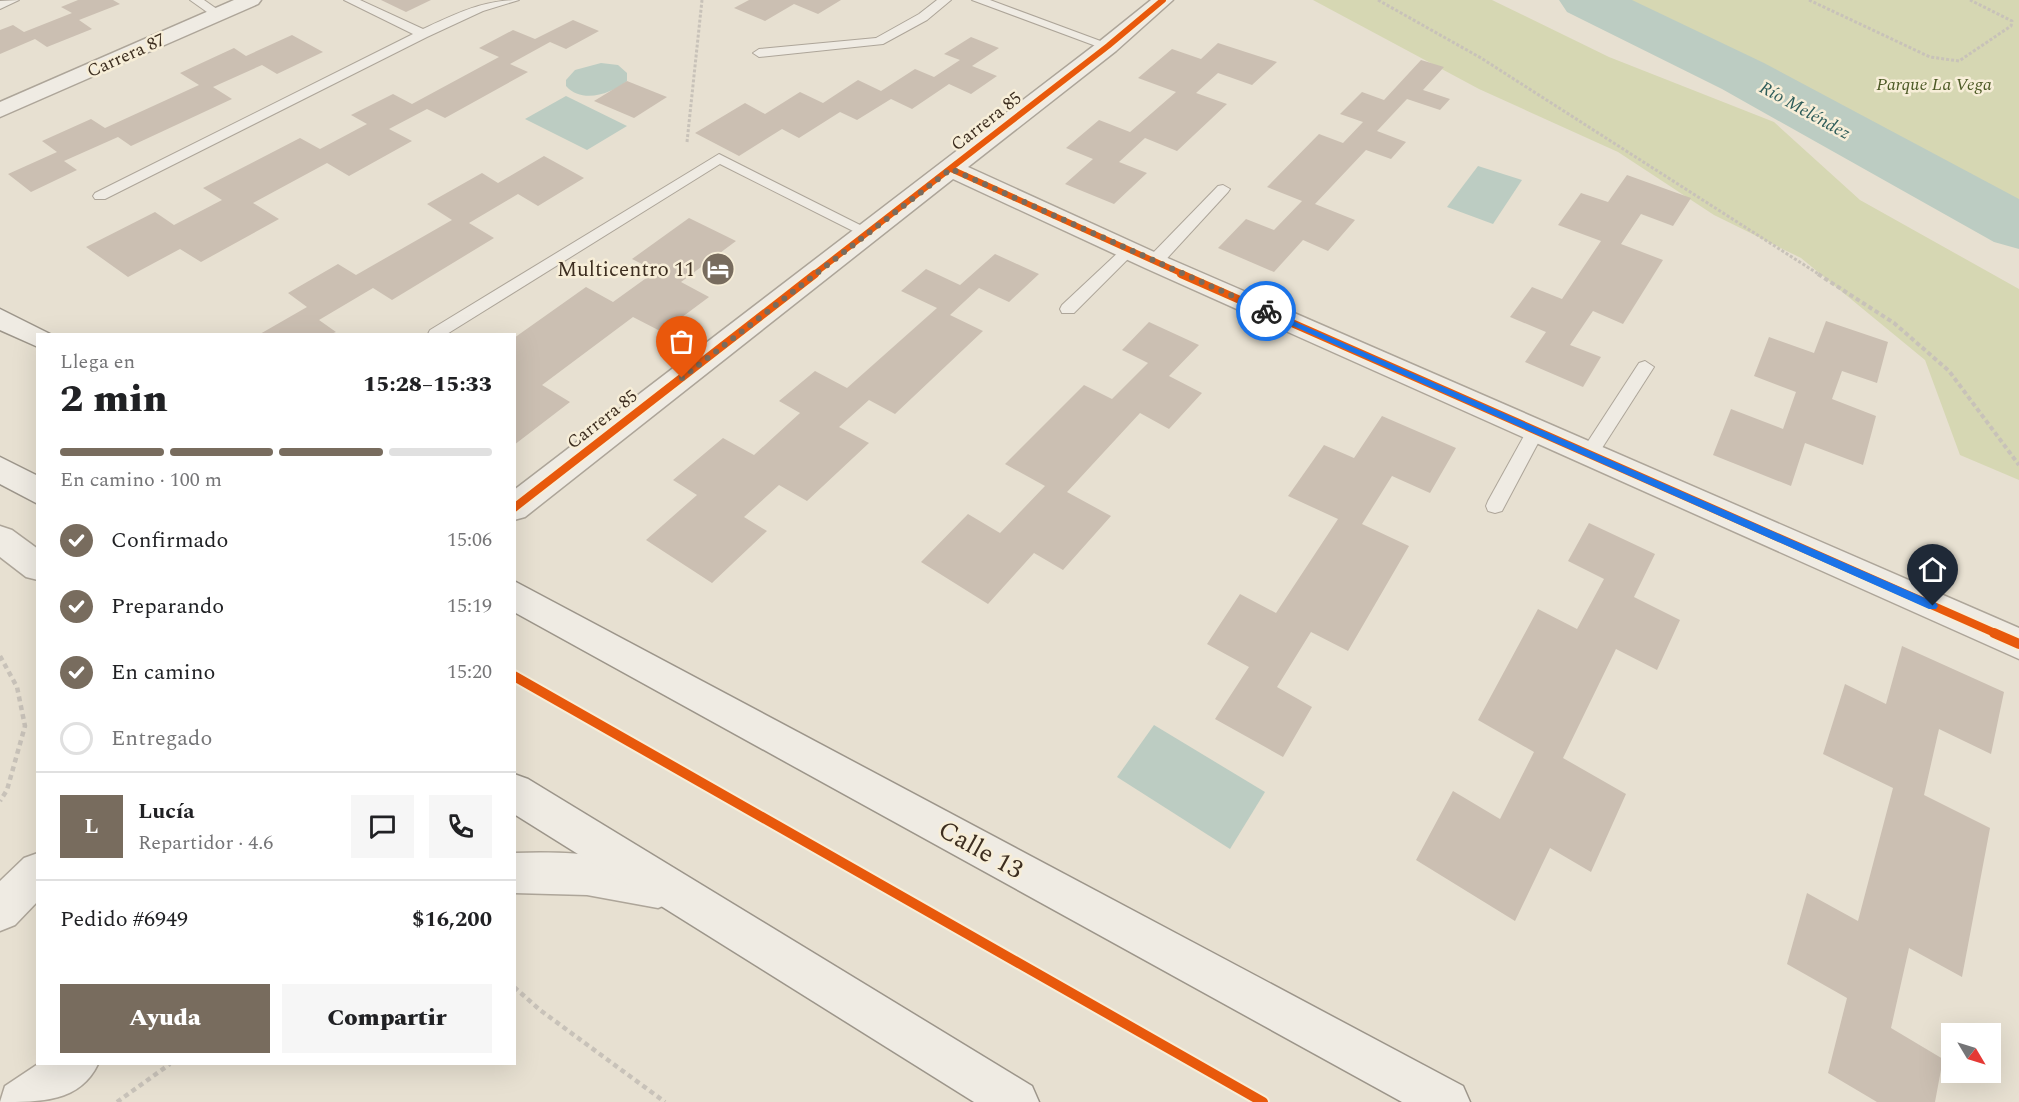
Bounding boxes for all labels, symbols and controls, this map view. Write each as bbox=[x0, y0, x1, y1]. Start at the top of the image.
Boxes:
street label: Carrera 87 bbox=[83, 26, 170, 85]
park label: Parque La Vega bbox=[1876, 71, 1992, 98]
water label: Río Meléndez bbox=[1754, 74, 1855, 147]
street label: Carrera 85 bbox=[945, 85, 1028, 158]
hotel icon: Multicentro 11 bbox=[700, 251, 736, 287]
place label: Multicentro 11 bbox=[557, 254, 695, 286]
courier bbox=[1236, 281, 1296, 341]
icon: bike bbox=[1250, 295, 1283, 328]
pin bbox=[656, 316, 707, 378]
icon: bag bbox=[665, 325, 698, 358]
text: Llega en bbox=[60, 347, 135, 377]
text: 15:28–15:33 bbox=[363, 368, 492, 401]
text: 2 min bbox=[60, 370, 168, 429]
street label: Carrera 85 bbox=[561, 383, 644, 456]
text: En camino · 100 m bbox=[60, 465, 222, 495]
icon: check bbox=[60, 524, 93, 557]
text: Confirmado bbox=[111, 524, 228, 557]
text: 15:06 bbox=[447, 525, 492, 555]
pin bbox=[1907, 544, 1958, 606]
icon: home bbox=[1916, 553, 1949, 586]
icon: check bbox=[60, 590, 93, 623]
text: Preparando bbox=[111, 590, 224, 623]
text: 15:19 bbox=[447, 591, 492, 621]
icon: check bbox=[60, 656, 93, 689]
text: En camino bbox=[111, 656, 215, 689]
text: 15:20 bbox=[447, 657, 492, 687]
text: Entregado bbox=[111, 722, 212, 755]
text: Lucía bbox=[138, 795, 195, 828]
button: chat bbox=[351, 795, 414, 858]
button: phone bbox=[429, 795, 492, 858]
text: L bbox=[84, 810, 99, 843]
street label: Calle 13 bbox=[931, 810, 1030, 890]
text: Repartidor · 4.6 bbox=[138, 828, 273, 858]
text: Pedido #6949 bbox=[60, 903, 188, 936]
text: $16,200 bbox=[412, 903, 492, 936]
button: Ayuda bbox=[60, 984, 270, 1053]
button: Compartir bbox=[282, 984, 492, 1053]
north arrow bbox=[1941, 1023, 2001, 1083]
map controls bbox=[1941, 1023, 2001, 1083]

